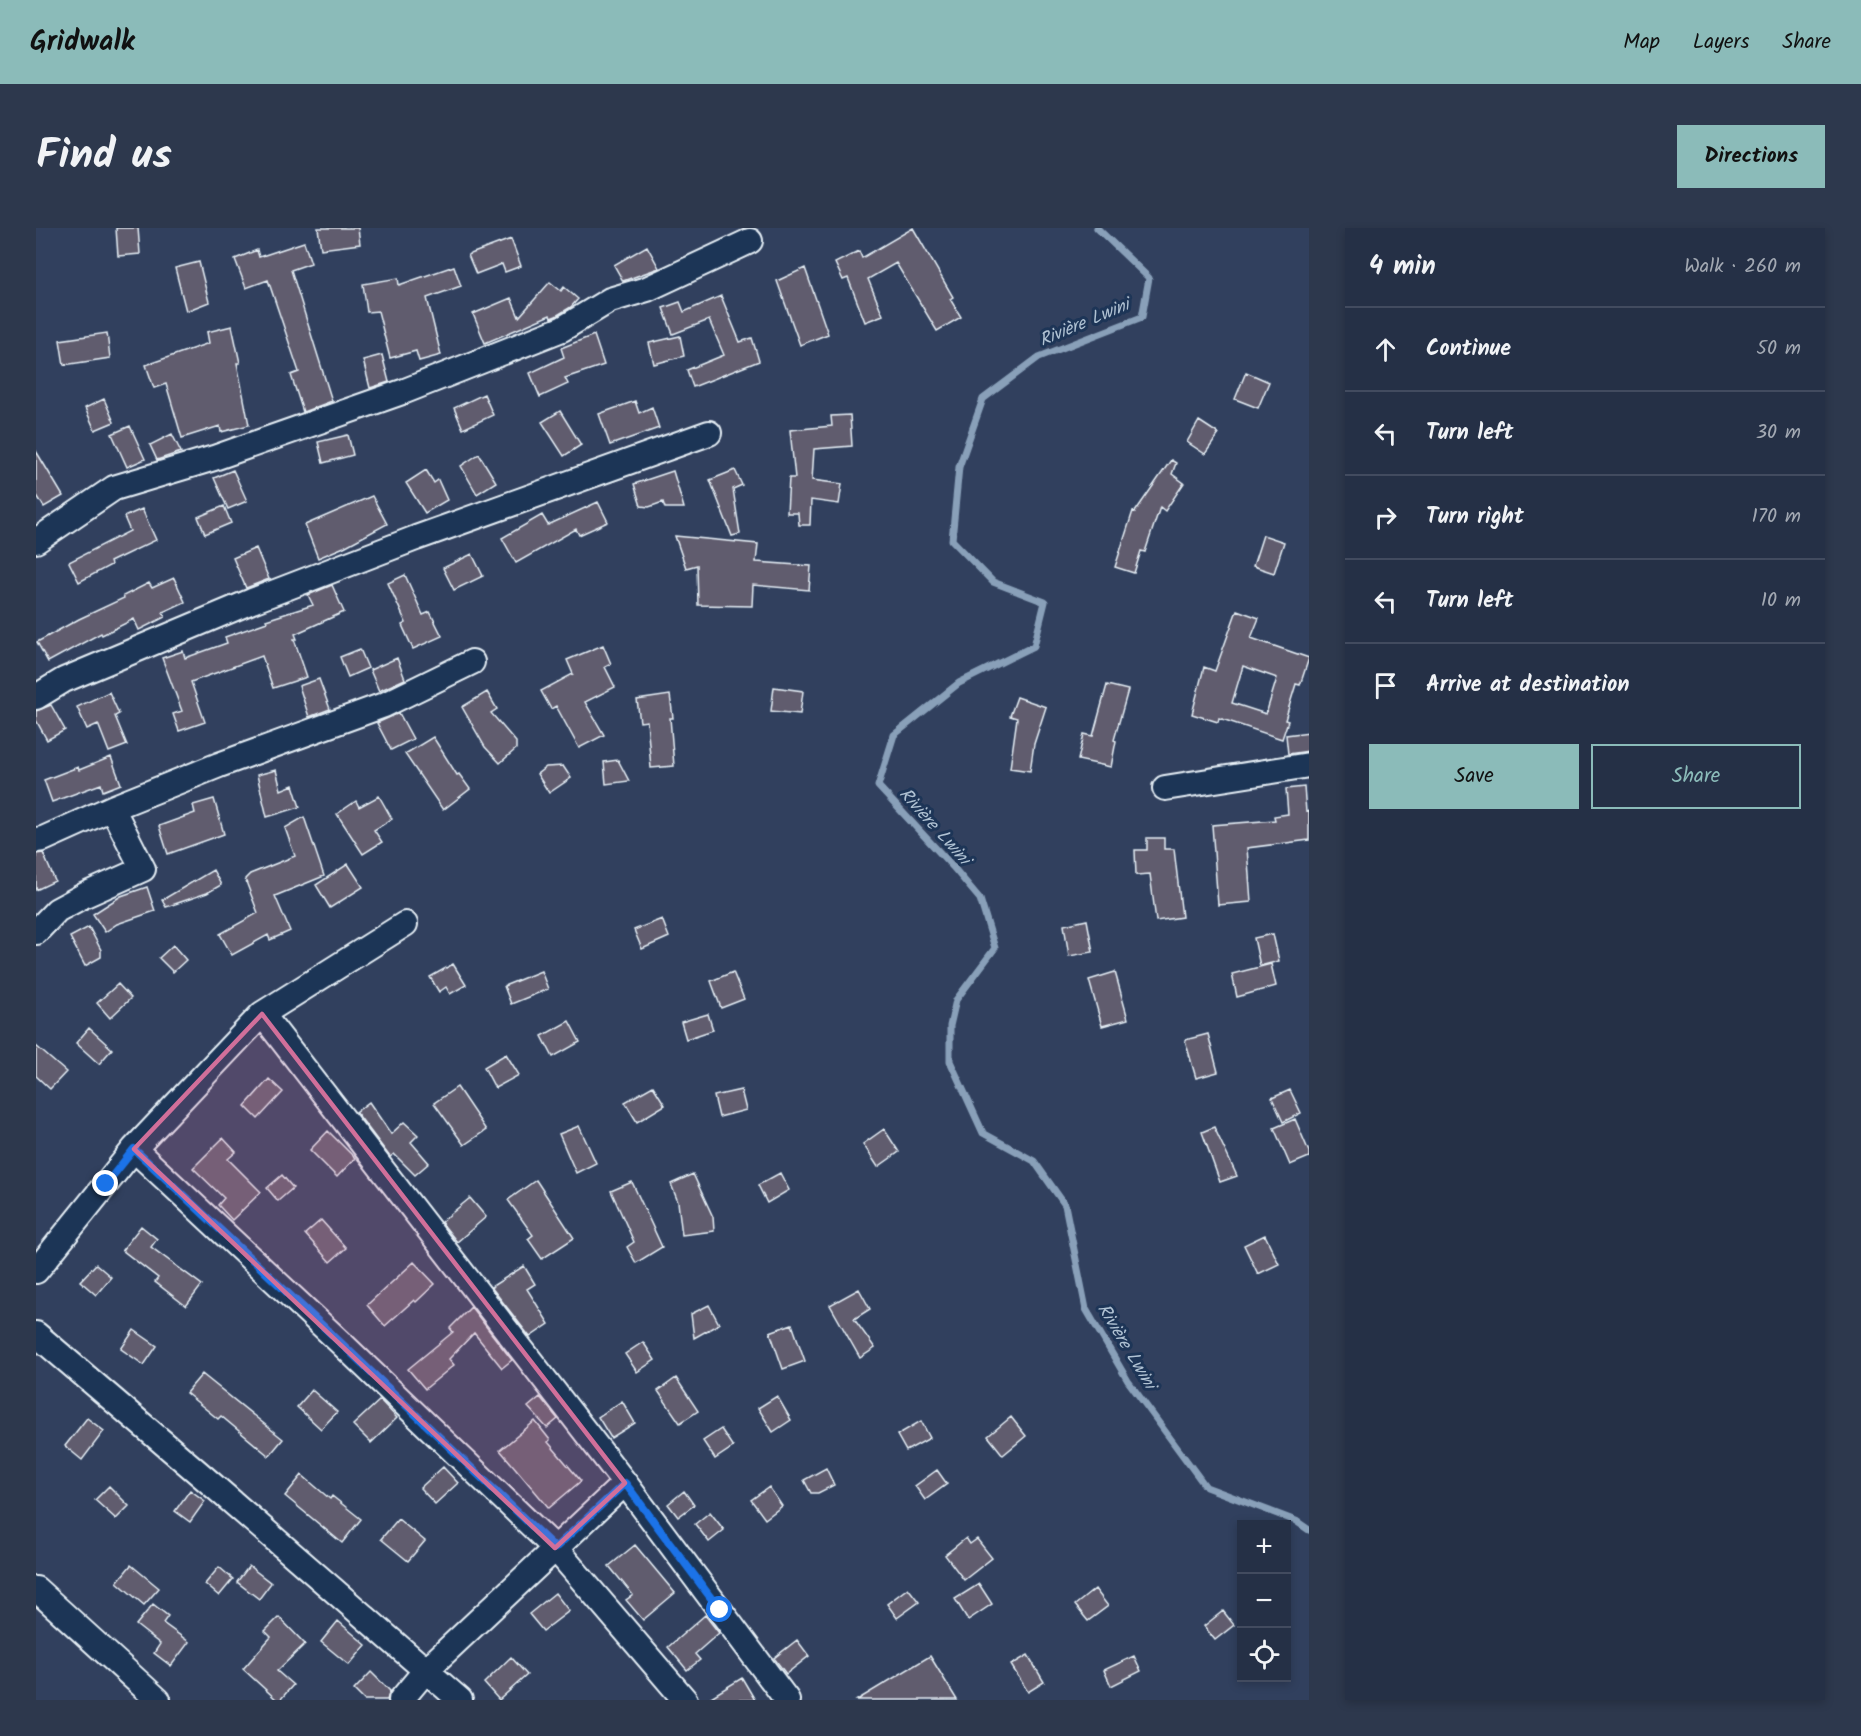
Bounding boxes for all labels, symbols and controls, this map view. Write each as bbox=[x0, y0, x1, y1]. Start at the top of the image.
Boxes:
text: Gridwalk bbox=[30, 20, 135, 65]
text: Map bbox=[1623, 26, 1660, 59]
text: Layers bbox=[1693, 26, 1749, 59]
text: Share bbox=[1782, 26, 1831, 59]
text: Find us bbox=[36, 123, 172, 190]
button: Directions bbox=[1677, 125, 1825, 188]
text: 4 min bbox=[1369, 246, 1436, 288]
text: Walk · 260 m bbox=[1684, 251, 1801, 283]
water label: Rivière Lwini bbox=[1035, 290, 1138, 355]
text: Continue bbox=[1426, 332, 1511, 367]
icon: ahead bbox=[1369, 333, 1402, 366]
text: 50 m bbox=[1756, 333, 1801, 365]
text: Turn left bbox=[1426, 416, 1513, 451]
icon: left bbox=[1369, 417, 1402, 450]
text: 30 m bbox=[1756, 417, 1801, 449]
text: Turn right bbox=[1426, 500, 1524, 535]
icon: right bbox=[1369, 501, 1402, 534]
text: 170 m bbox=[1752, 501, 1801, 533]
text: Turn left bbox=[1426, 584, 1513, 619]
icon: left bbox=[1369, 585, 1402, 618]
text: 10 m bbox=[1761, 585, 1801, 617]
text: Arrive at destination bbox=[1426, 668, 1629, 703]
icon: arrive bbox=[1369, 669, 1402, 702]
button: Save bbox=[1369, 744, 1579, 809]
button: Share bbox=[1591, 744, 1801, 809]
water label: Rivière Lwini bbox=[891, 782, 979, 875]
route end bbox=[92, 1170, 118, 1196]
water label: Rivière Lwini bbox=[1089, 1298, 1165, 1399]
map controls bbox=[1237, 1520, 1291, 1682]
button: + bbox=[1237, 1520, 1291, 1574]
button: − bbox=[1237, 1574, 1291, 1628]
route start bbox=[706, 1596, 732, 1622]
button: locate bbox=[1237, 1628, 1291, 1682]

